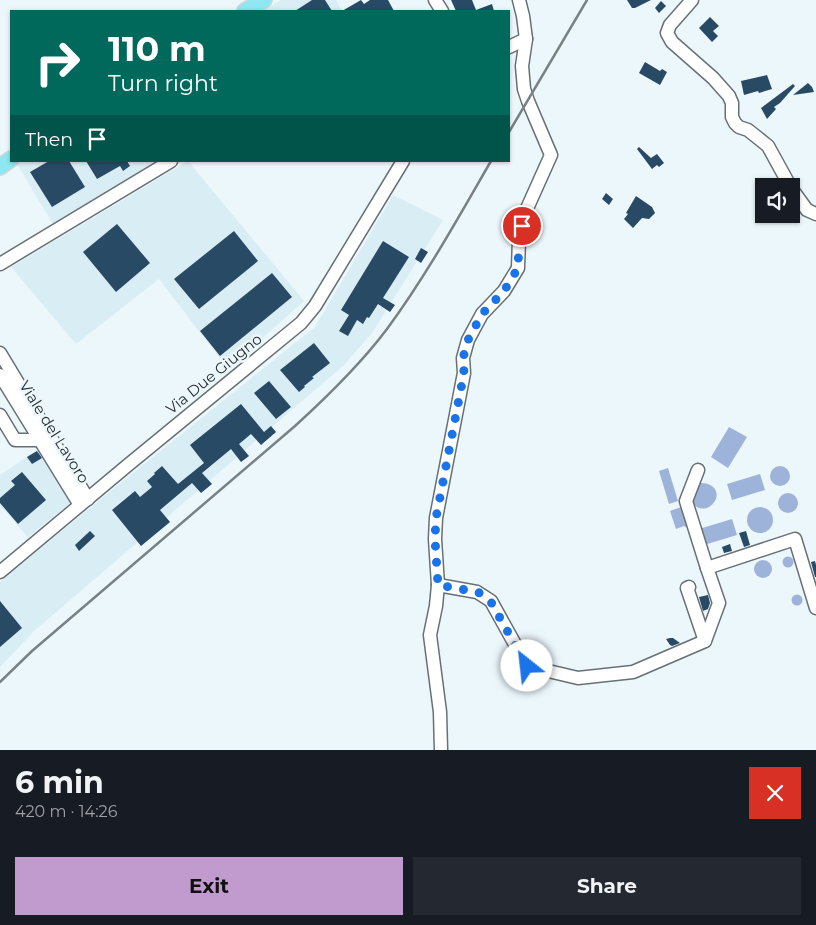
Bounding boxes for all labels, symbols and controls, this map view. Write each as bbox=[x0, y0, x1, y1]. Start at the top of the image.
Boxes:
text: 110 m bbox=[108, 27, 206, 70]
icon: right bbox=[25, 30, 90, 95]
text: Turn right bbox=[108, 70, 218, 97]
icon: arrive bbox=[83, 125, 111, 153]
text: Then bbox=[25, 128, 73, 151]
map controls bbox=[755, 178, 800, 223]
button: sound bbox=[755, 178, 800, 223]
pin bbox=[501, 205, 543, 247]
icon: arrive bbox=[508, 212, 536, 240]
street label: Via Due Giugno bbox=[162, 329, 266, 418]
street label: Viale del Lavoro bbox=[15, 377, 94, 487]
position arrow bbox=[500, 639, 552, 691]
text: 6 min bbox=[15, 764, 104, 801]
button: close bbox=[749, 767, 801, 819]
text: 420 m · 14:26 bbox=[15, 802, 117, 821]
button: Exit bbox=[15, 857, 403, 915]
button: Share bbox=[413, 857, 801, 915]

